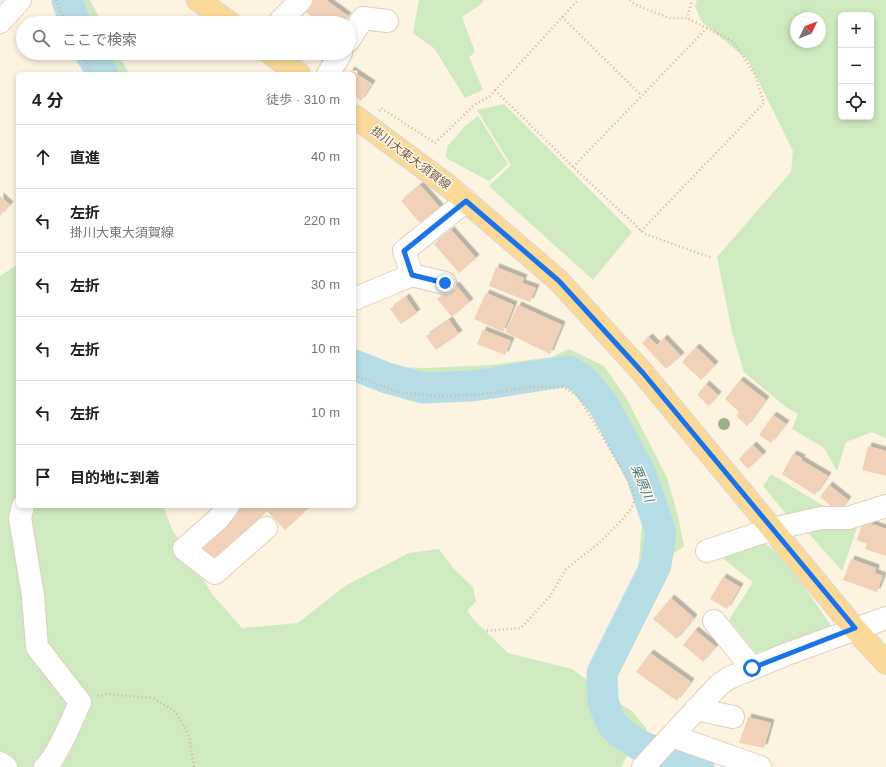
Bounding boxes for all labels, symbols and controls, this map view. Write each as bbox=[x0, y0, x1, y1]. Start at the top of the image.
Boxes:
north arrow bbox=[790, 12, 826, 48]
map controls bbox=[838, 12, 874, 120]
button: + bbox=[838, 12, 874, 48]
search box bbox=[16, 16, 356, 60]
icon: search bbox=[30, 27, 52, 49]
text: ここで検索 bbox=[62, 31, 137, 48]
button: − bbox=[838, 48, 874, 84]
button: locate bbox=[838, 84, 874, 120]
text: 4 分 bbox=[32, 91, 63, 110]
text: 徒歩 · 310 m bbox=[266, 92, 340, 107]
street label: 掛川大東大須賀線 bbox=[368, 124, 454, 192]
icon: ahead bbox=[32, 146, 54, 168]
text: 直進 bbox=[70, 149, 100, 166]
text: 40 m bbox=[311, 149, 340, 164]
text: 左折 bbox=[70, 204, 100, 221]
icon: left bbox=[32, 210, 54, 232]
text: 220 m bbox=[304, 213, 340, 228]
text: 掛川大東大須賀線 bbox=[70, 225, 174, 240]
icon: left bbox=[32, 274, 54, 296]
route end bbox=[436, 274, 454, 292]
text: 左折 bbox=[70, 277, 100, 294]
text: 30 m bbox=[311, 277, 340, 292]
icon: left bbox=[32, 338, 54, 360]
text: 左折 bbox=[70, 341, 100, 358]
text: 10 m bbox=[311, 341, 340, 356]
icon: left bbox=[32, 402, 54, 424]
text: 左折 bbox=[70, 405, 100, 422]
text: 10 m bbox=[311, 405, 340, 420]
water label: 栗原川 bbox=[628, 462, 658, 506]
icon: arrive bbox=[32, 466, 54, 488]
text: 目的地に到着 bbox=[70, 469, 160, 486]
route start bbox=[743, 659, 761, 677]

